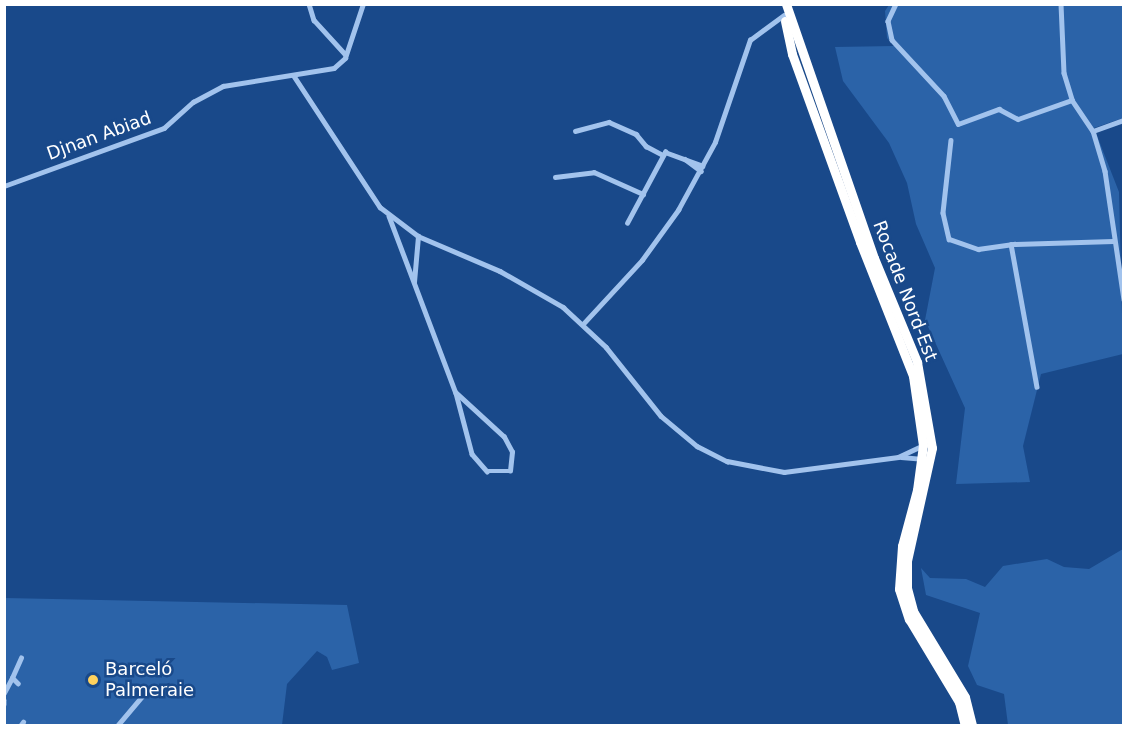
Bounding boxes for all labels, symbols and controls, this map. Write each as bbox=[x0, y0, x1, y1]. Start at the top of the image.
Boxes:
street label: Djnan Abiad bbox=[44, 107, 154, 165]
street label: Rocade Nord-Est bbox=[868, 218, 942, 364]
place label: Barceló Palmeraie bbox=[105, 659, 194, 702]
marker: Barceló Palmeraie bbox=[86, 673, 100, 687]

